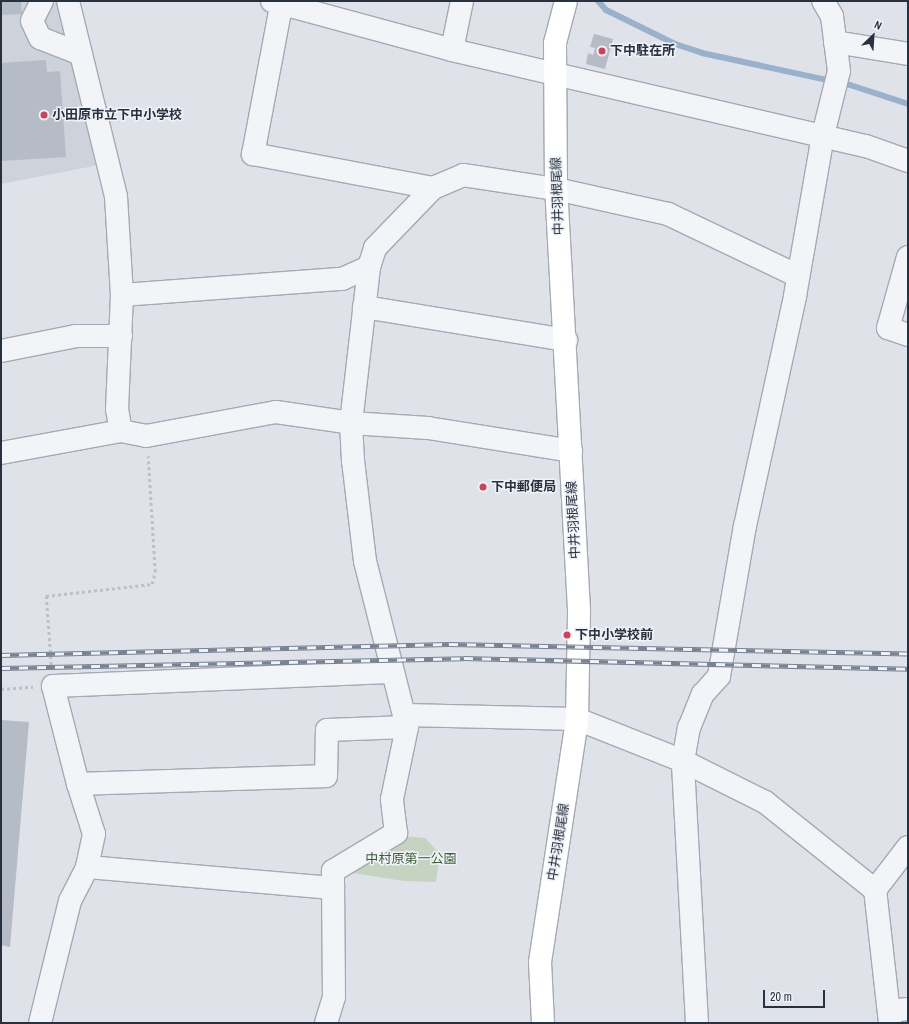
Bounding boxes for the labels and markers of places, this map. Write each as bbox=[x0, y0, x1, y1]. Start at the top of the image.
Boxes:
place label: 下中駐在所 bbox=[610, 43, 675, 59]
marker: 下中駐在所 bbox=[597, 46, 607, 56]
place label: 小田原市立下中小学校 bbox=[52, 107, 182, 123]
marker: 小田原市立下中小学校 bbox=[39, 110, 49, 120]
place label: 下中郵便局 bbox=[491, 479, 556, 495]
marker: 下中郵便局 bbox=[478, 482, 488, 492]
place label: 下中小学校前 bbox=[575, 627, 653, 643]
marker: 下中小学校前 bbox=[562, 630, 572, 640]

